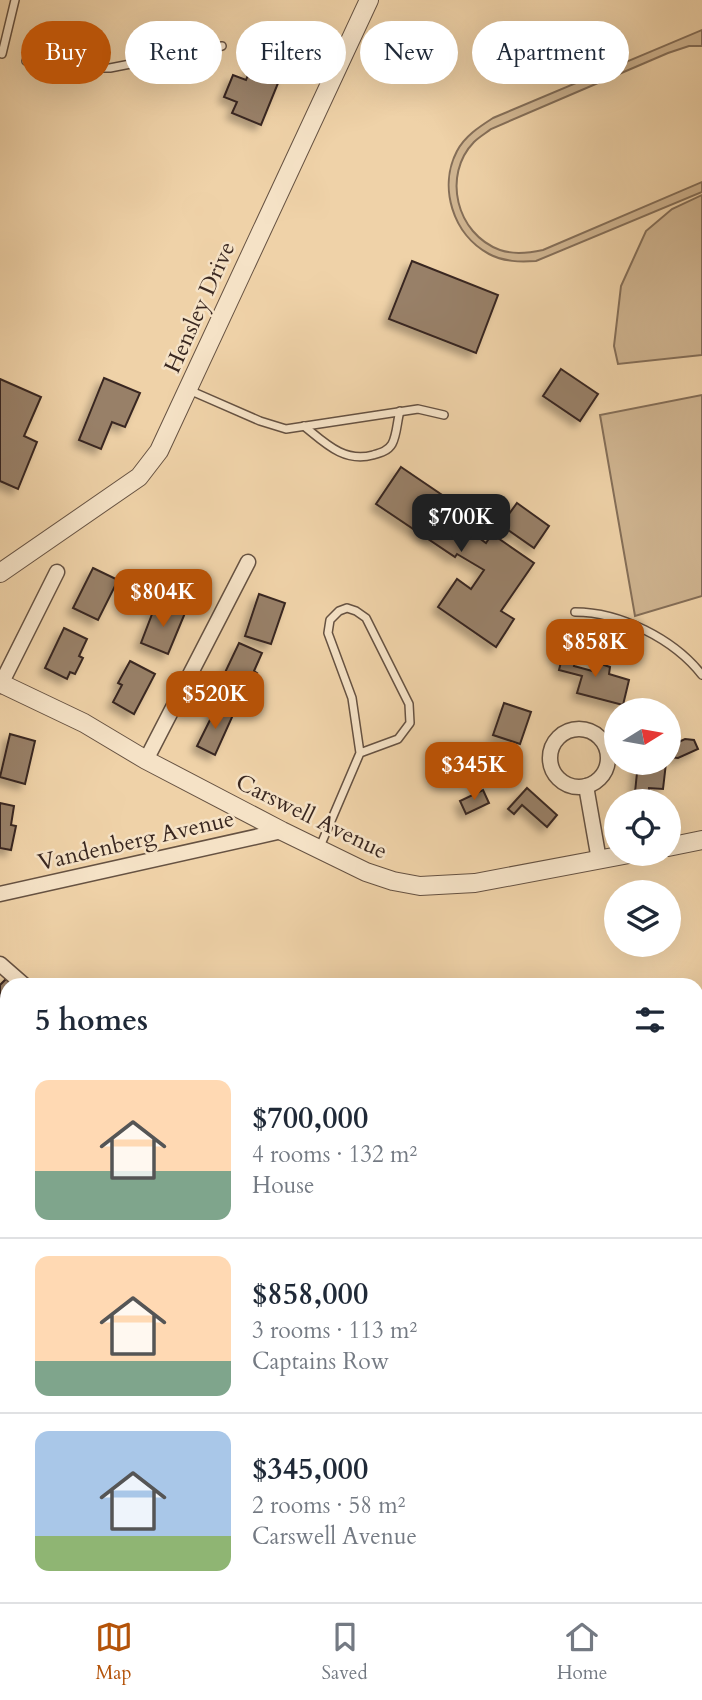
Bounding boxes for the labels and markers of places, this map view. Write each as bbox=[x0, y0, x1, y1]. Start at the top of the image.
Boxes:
pin: $700K bbox=[412, 494, 510, 554]
pin: $804K bbox=[114, 570, 212, 629]
pin: $858K bbox=[546, 620, 644, 679]
pin: $520K bbox=[166, 672, 264, 731]
pin: $345K bbox=[425, 742, 523, 802]

